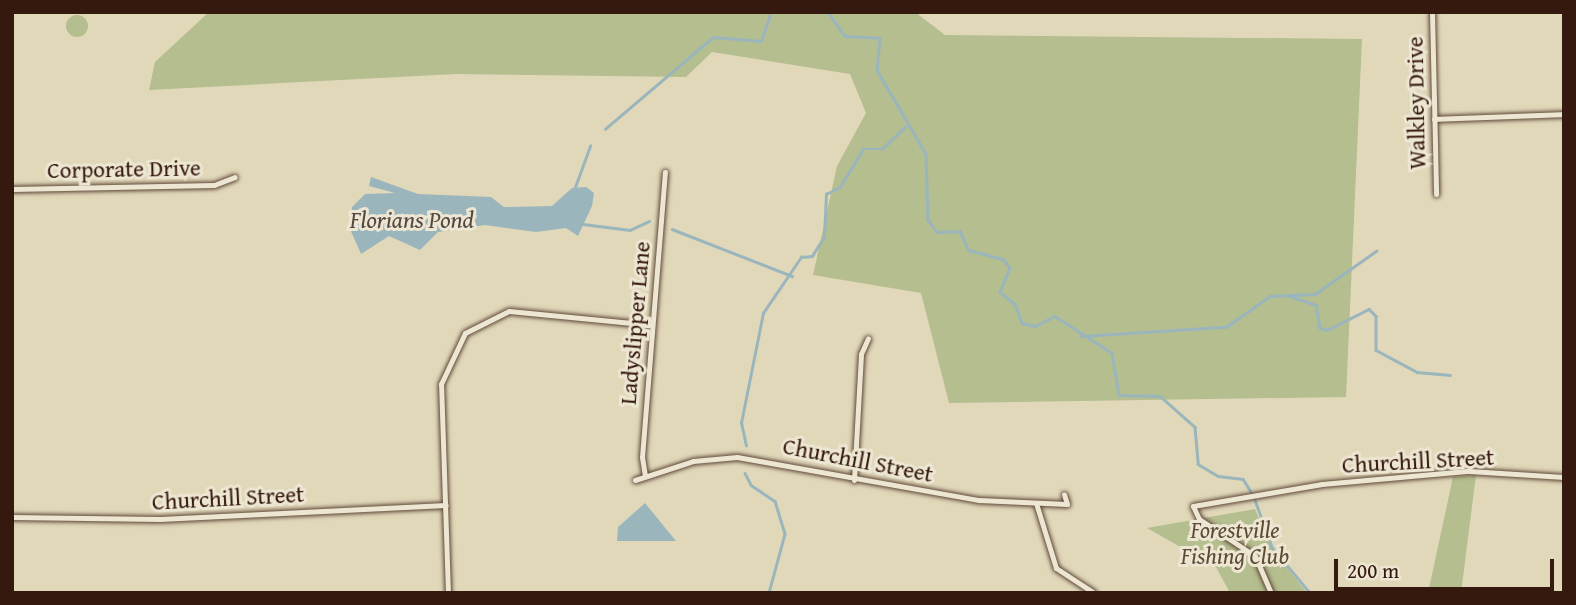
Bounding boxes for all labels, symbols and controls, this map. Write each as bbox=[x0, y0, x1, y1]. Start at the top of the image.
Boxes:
street label: Walkley Drive bbox=[1401, 36, 1431, 170]
street label: Corporate Drive bbox=[47, 154, 201, 184]
water label: Florians Pond bbox=[350, 206, 474, 234]
street label: Ladyslipper Lane bbox=[614, 240, 656, 406]
street label: Churchill Street bbox=[781, 432, 935, 488]
street label: Churchill Street bbox=[1341, 443, 1495, 479]
street label: Churchill Street bbox=[151, 480, 305, 516]
park label: Forestville Fishing Club bbox=[1181, 516, 1289, 570]
scale bar bbox=[1338, 546, 1558, 590]
text: 200 m bbox=[1347, 555, 1399, 586]

